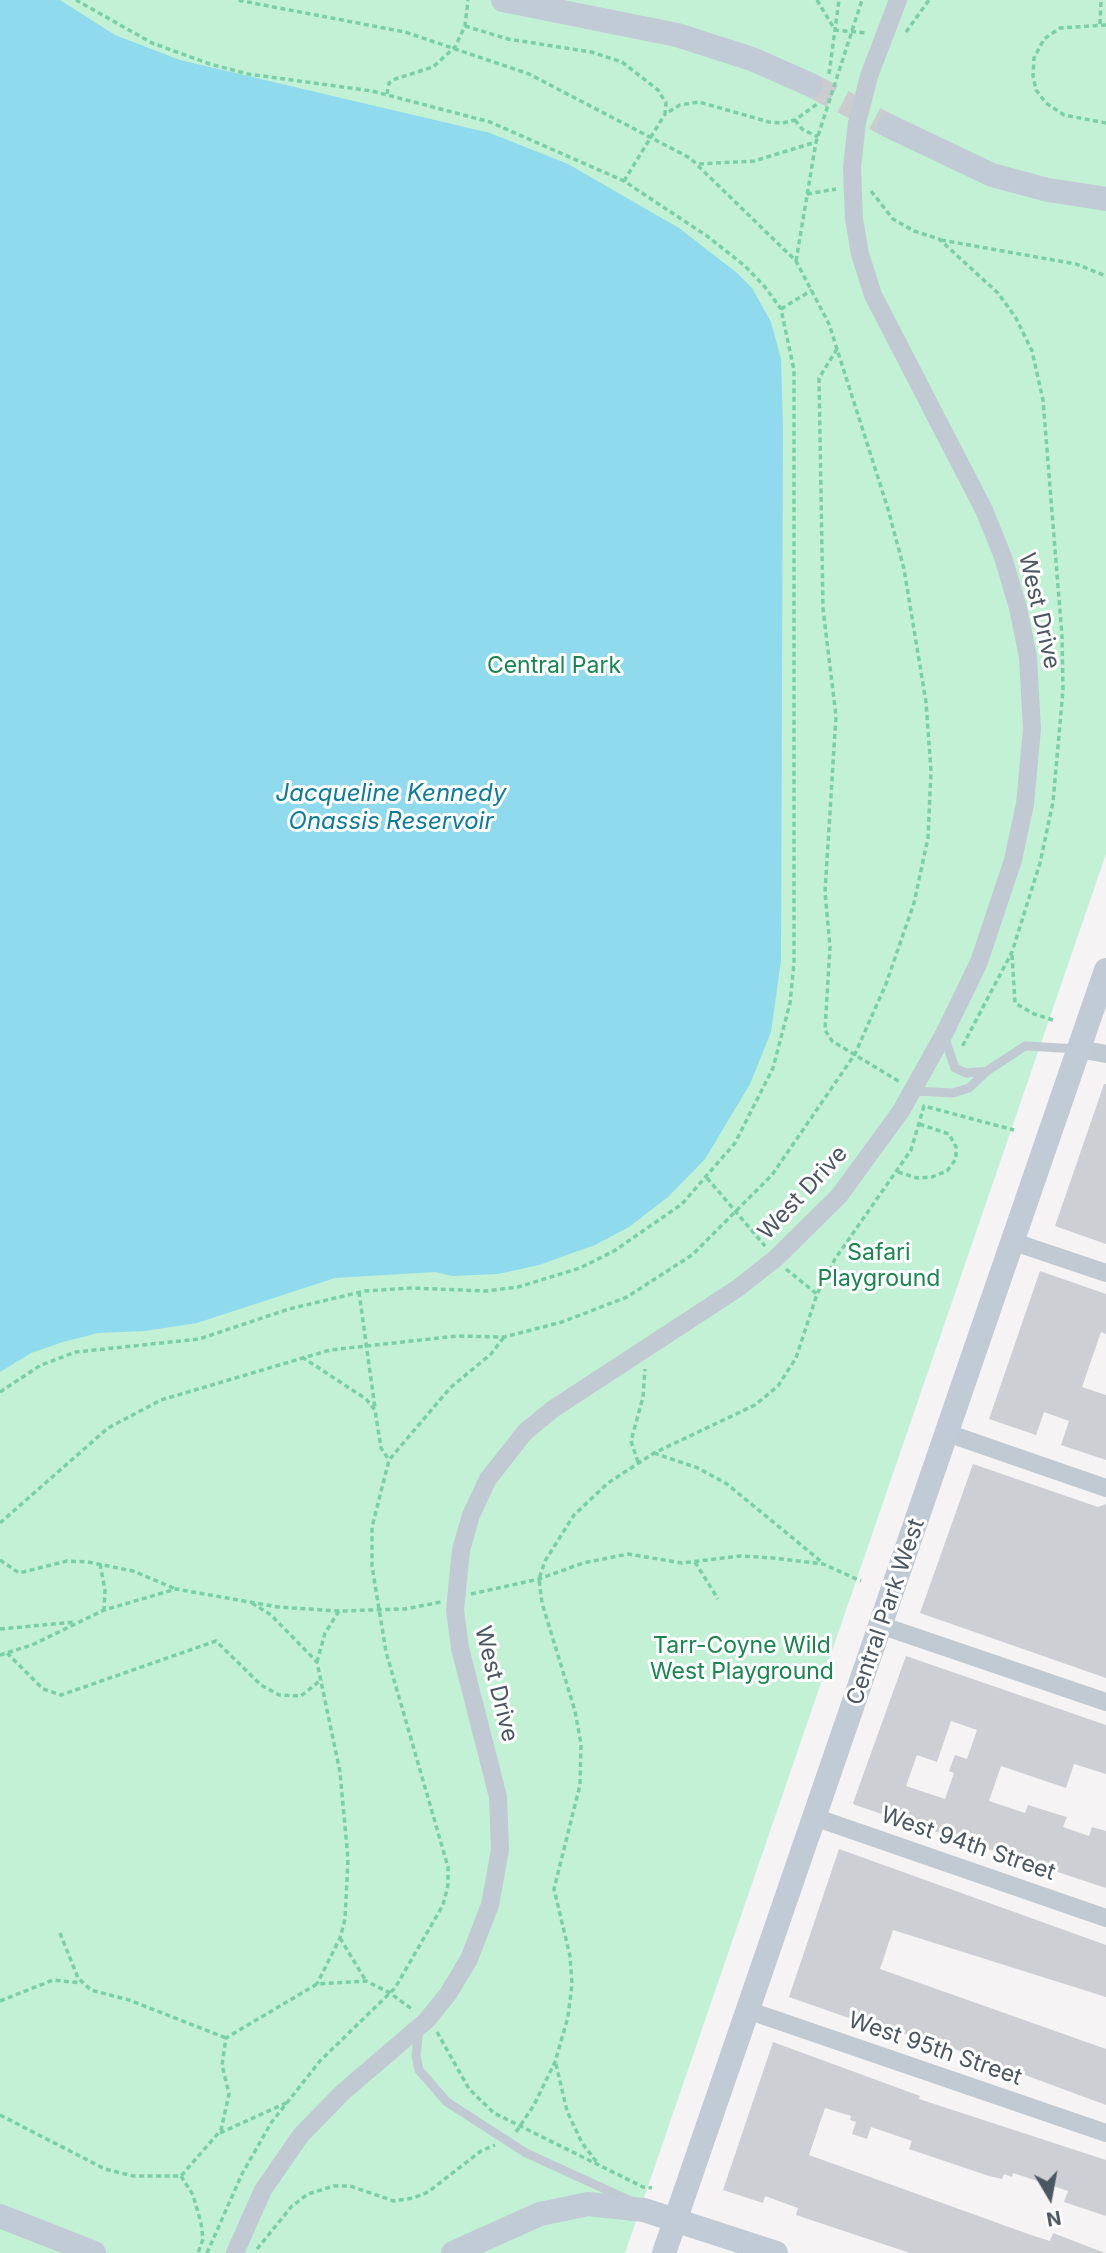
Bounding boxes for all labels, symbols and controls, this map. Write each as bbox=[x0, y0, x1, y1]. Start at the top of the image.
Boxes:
street label: West Drive bbox=[1012, 550, 1066, 672]
park label: Central Park bbox=[487, 652, 621, 680]
water label: Jacqueline Kennedy Onassis Reservoir bbox=[276, 780, 506, 836]
street label: West Drive bbox=[753, 1140, 853, 1246]
park label: Safari Playground bbox=[818, 1239, 940, 1293]
street label: Central Park West bbox=[841, 1515, 931, 1709]
street label: West Drive bbox=[468, 1623, 524, 1745]
park label: Tarr-Coyne Wild West Playground bbox=[650, 1632, 834, 1686]
street label: West 94th Street bbox=[877, 1801, 1059, 1887]
street label: West 95th Street bbox=[845, 2006, 1025, 2092]
north arrow bbox=[1015, 2162, 1085, 2232]
text: N bbox=[1045, 2206, 1063, 2231]

